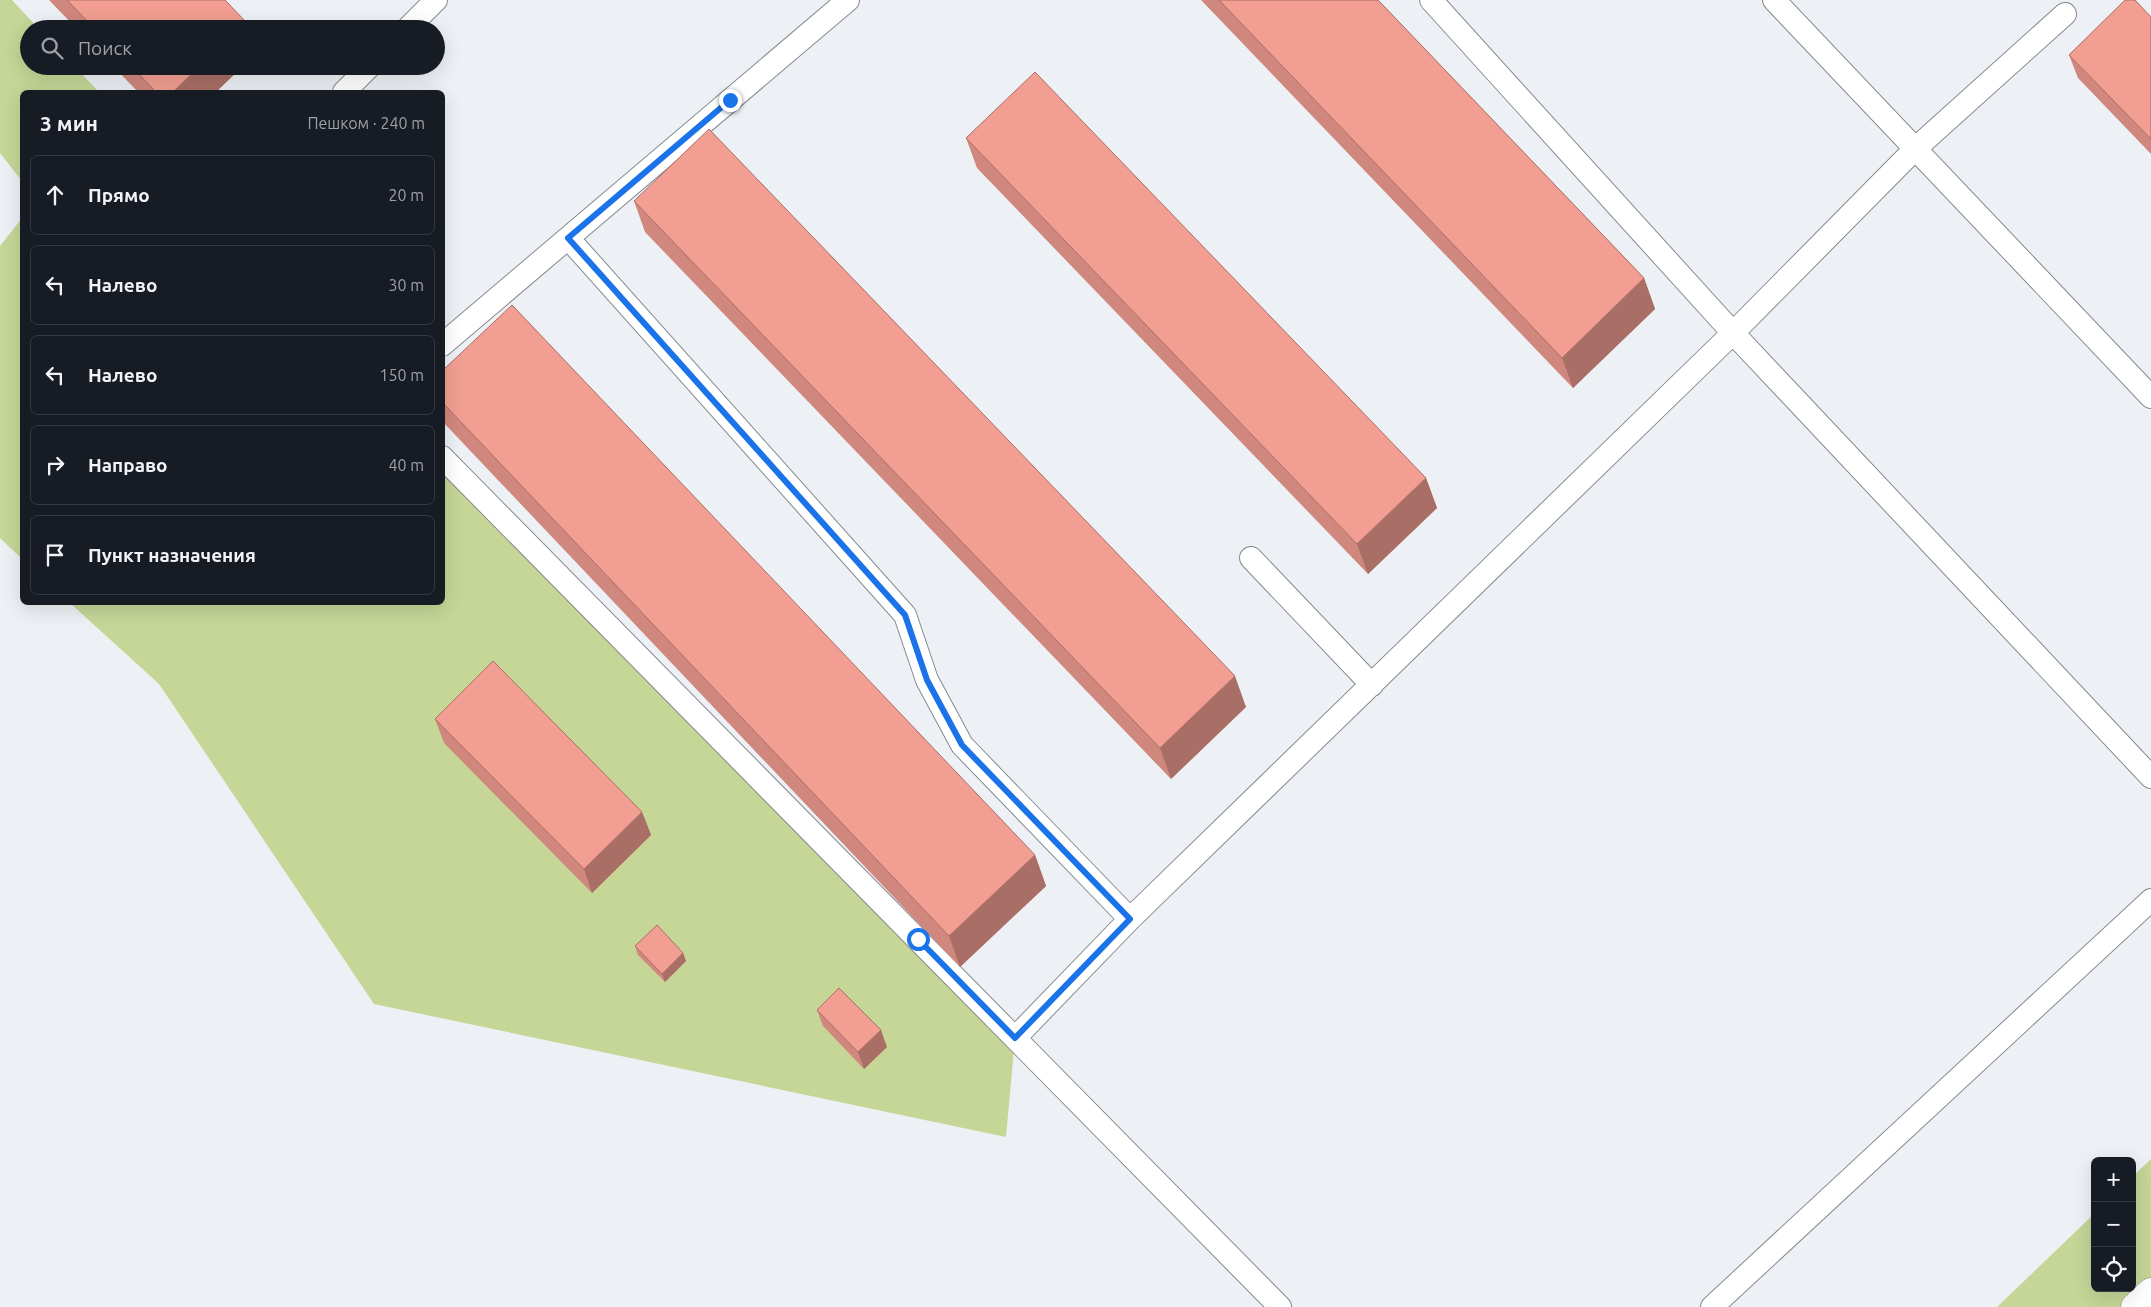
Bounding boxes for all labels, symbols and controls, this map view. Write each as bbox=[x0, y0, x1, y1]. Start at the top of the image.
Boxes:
search box bbox=[20, 20, 445, 75]
icon: search bbox=[38, 34, 66, 62]
text: Поиск bbox=[78, 37, 132, 59]
route end bbox=[719, 89, 742, 112]
text: 3 мин bbox=[40, 111, 98, 135]
text: Пешком · 240 m bbox=[307, 114, 425, 132]
icon: ahead bbox=[41, 181, 69, 209]
text: Прямо bbox=[88, 184, 150, 206]
text: 20 m bbox=[388, 186, 424, 204]
icon: left bbox=[41, 271, 69, 299]
text: Налево bbox=[88, 274, 157, 296]
text: 30 m bbox=[388, 276, 424, 294]
icon: left bbox=[41, 361, 69, 389]
text: Налево bbox=[88, 364, 157, 386]
text: 150 m bbox=[379, 366, 424, 384]
icon: right bbox=[41, 451, 69, 479]
text: Направо bbox=[88, 454, 168, 476]
text: 40 m bbox=[388, 456, 424, 474]
icon: arrive bbox=[41, 541, 69, 569]
text: Пункт назначения bbox=[88, 544, 256, 566]
route start bbox=[907, 928, 930, 951]
map controls bbox=[2091, 1157, 2136, 1292]
button: + bbox=[2091, 1157, 2136, 1202]
button: − bbox=[2091, 1202, 2136, 1247]
button: locate bbox=[2091, 1247, 2136, 1292]

